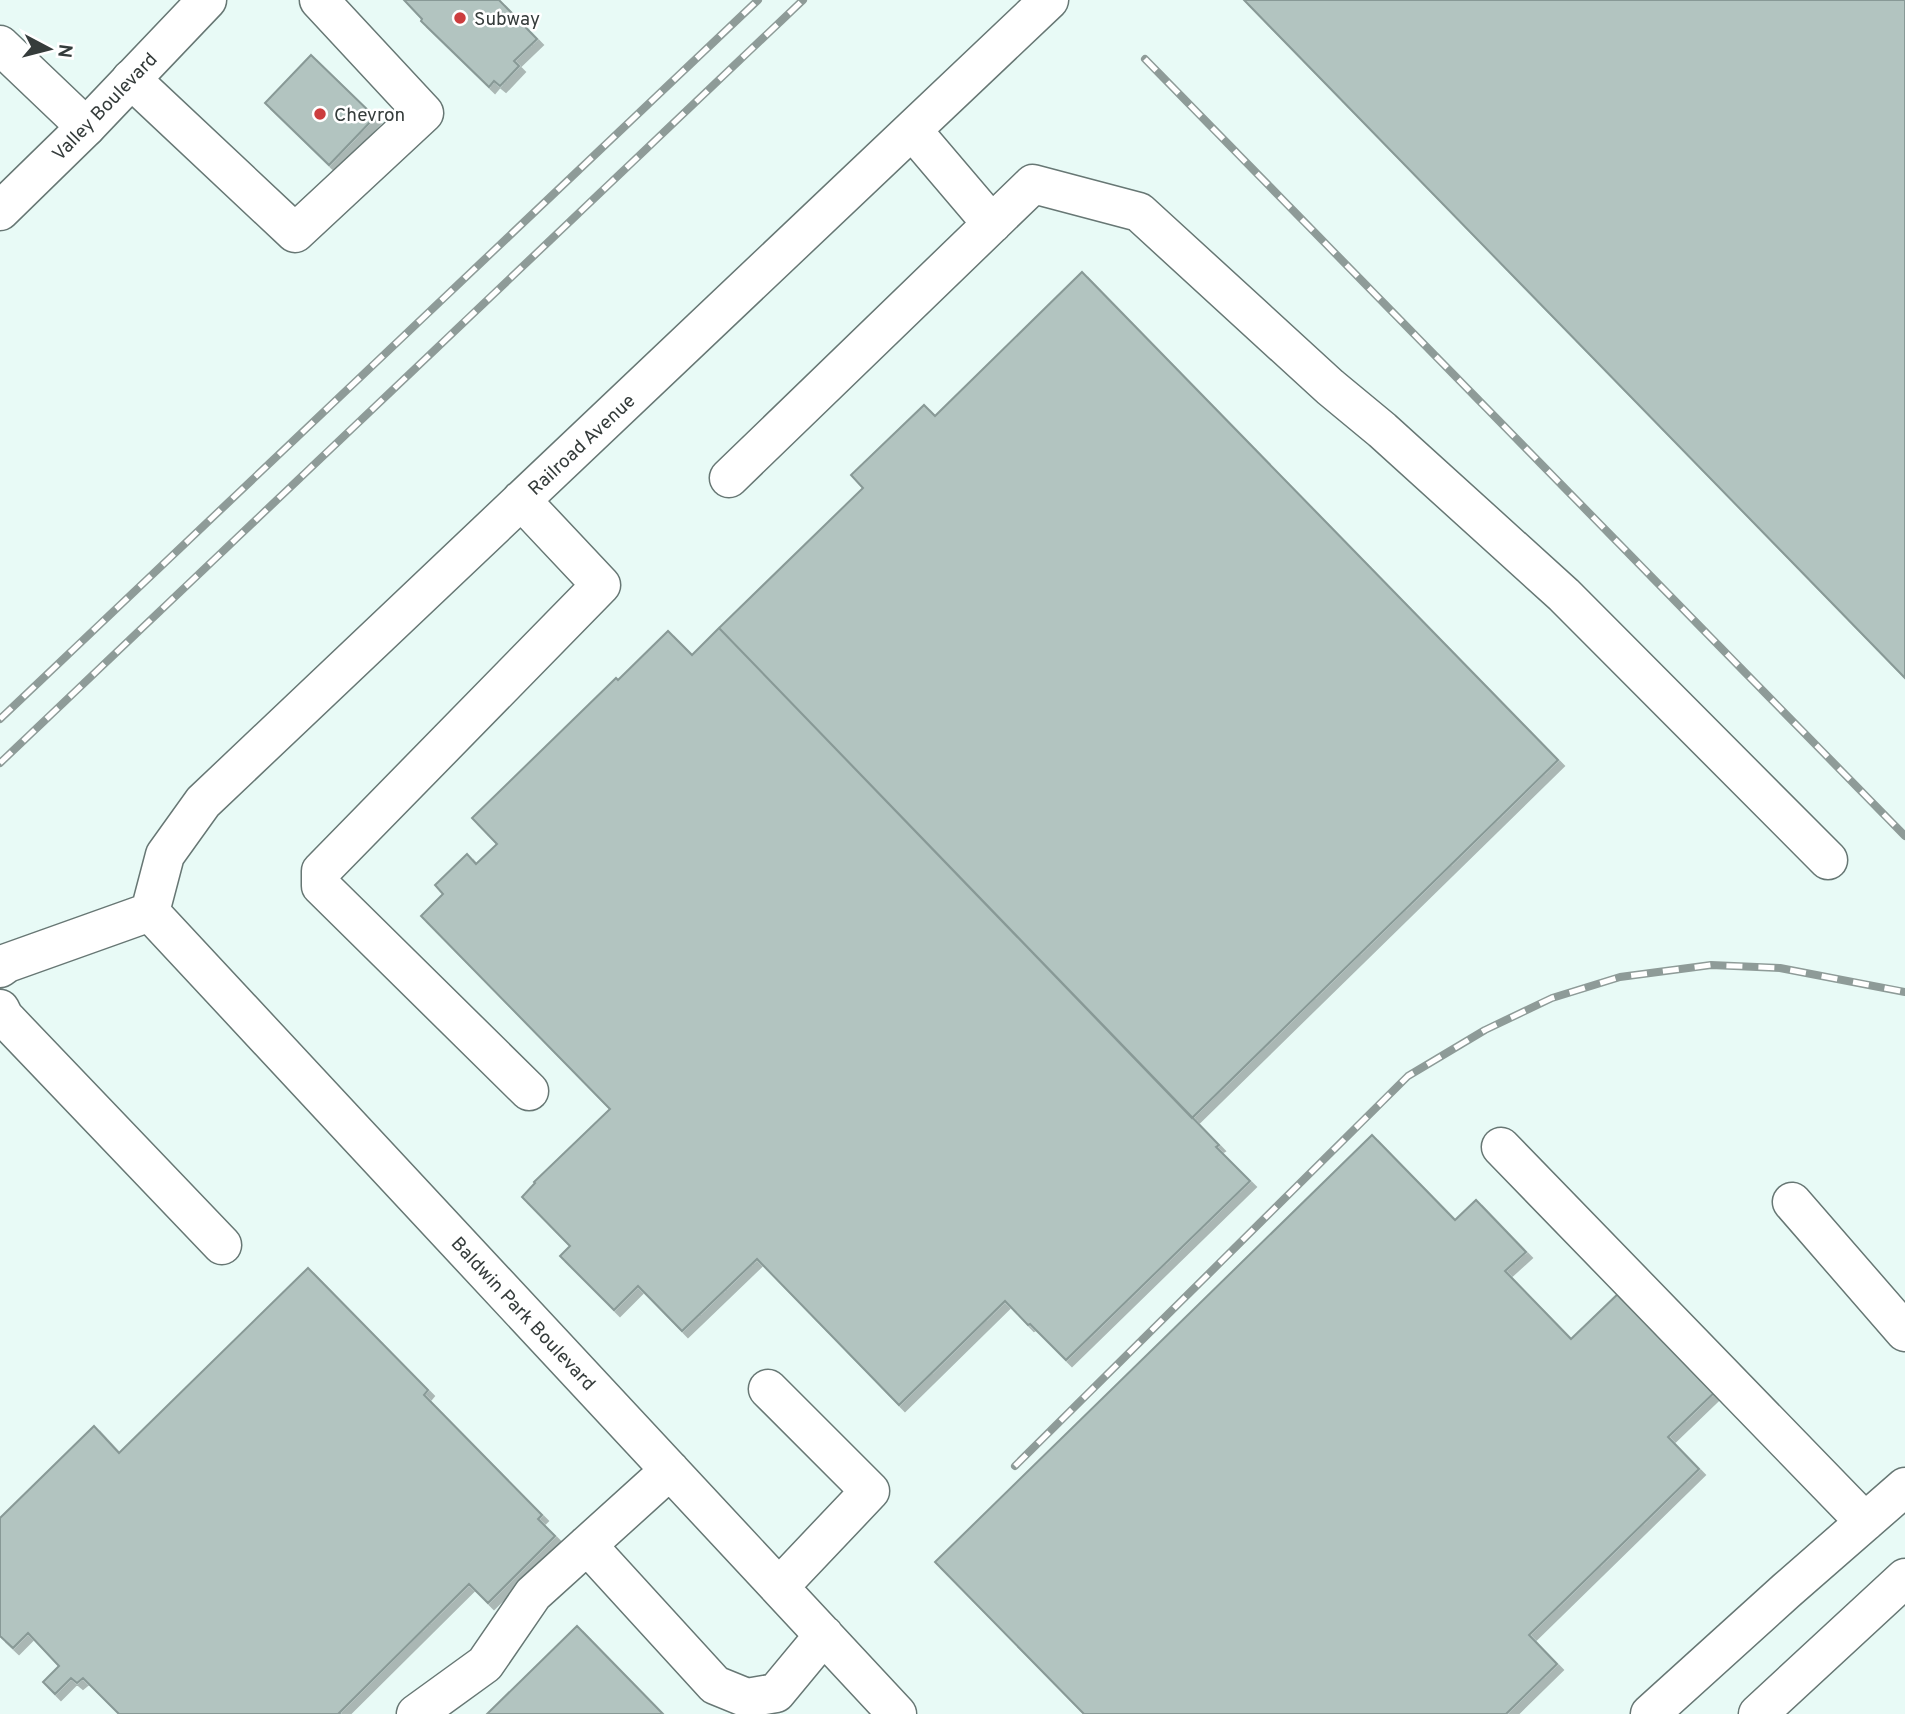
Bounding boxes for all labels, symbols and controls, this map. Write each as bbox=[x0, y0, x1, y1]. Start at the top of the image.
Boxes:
place label: Subway bbox=[474, 8, 540, 32]
marker: Subway bbox=[452, 10, 468, 26]
north arrow bbox=[14, 14, 84, 84]
text: N bbox=[51, 43, 77, 59]
street label: Valley Boulevard bbox=[48, 48, 163, 167]
place label: Chevron bbox=[334, 104, 405, 128]
marker: Chevron bbox=[312, 106, 328, 122]
street label: Railroad Avenue bbox=[524, 390, 641, 501]
street label: Baldwin Park Boulevard bbox=[445, 1233, 600, 1396]

